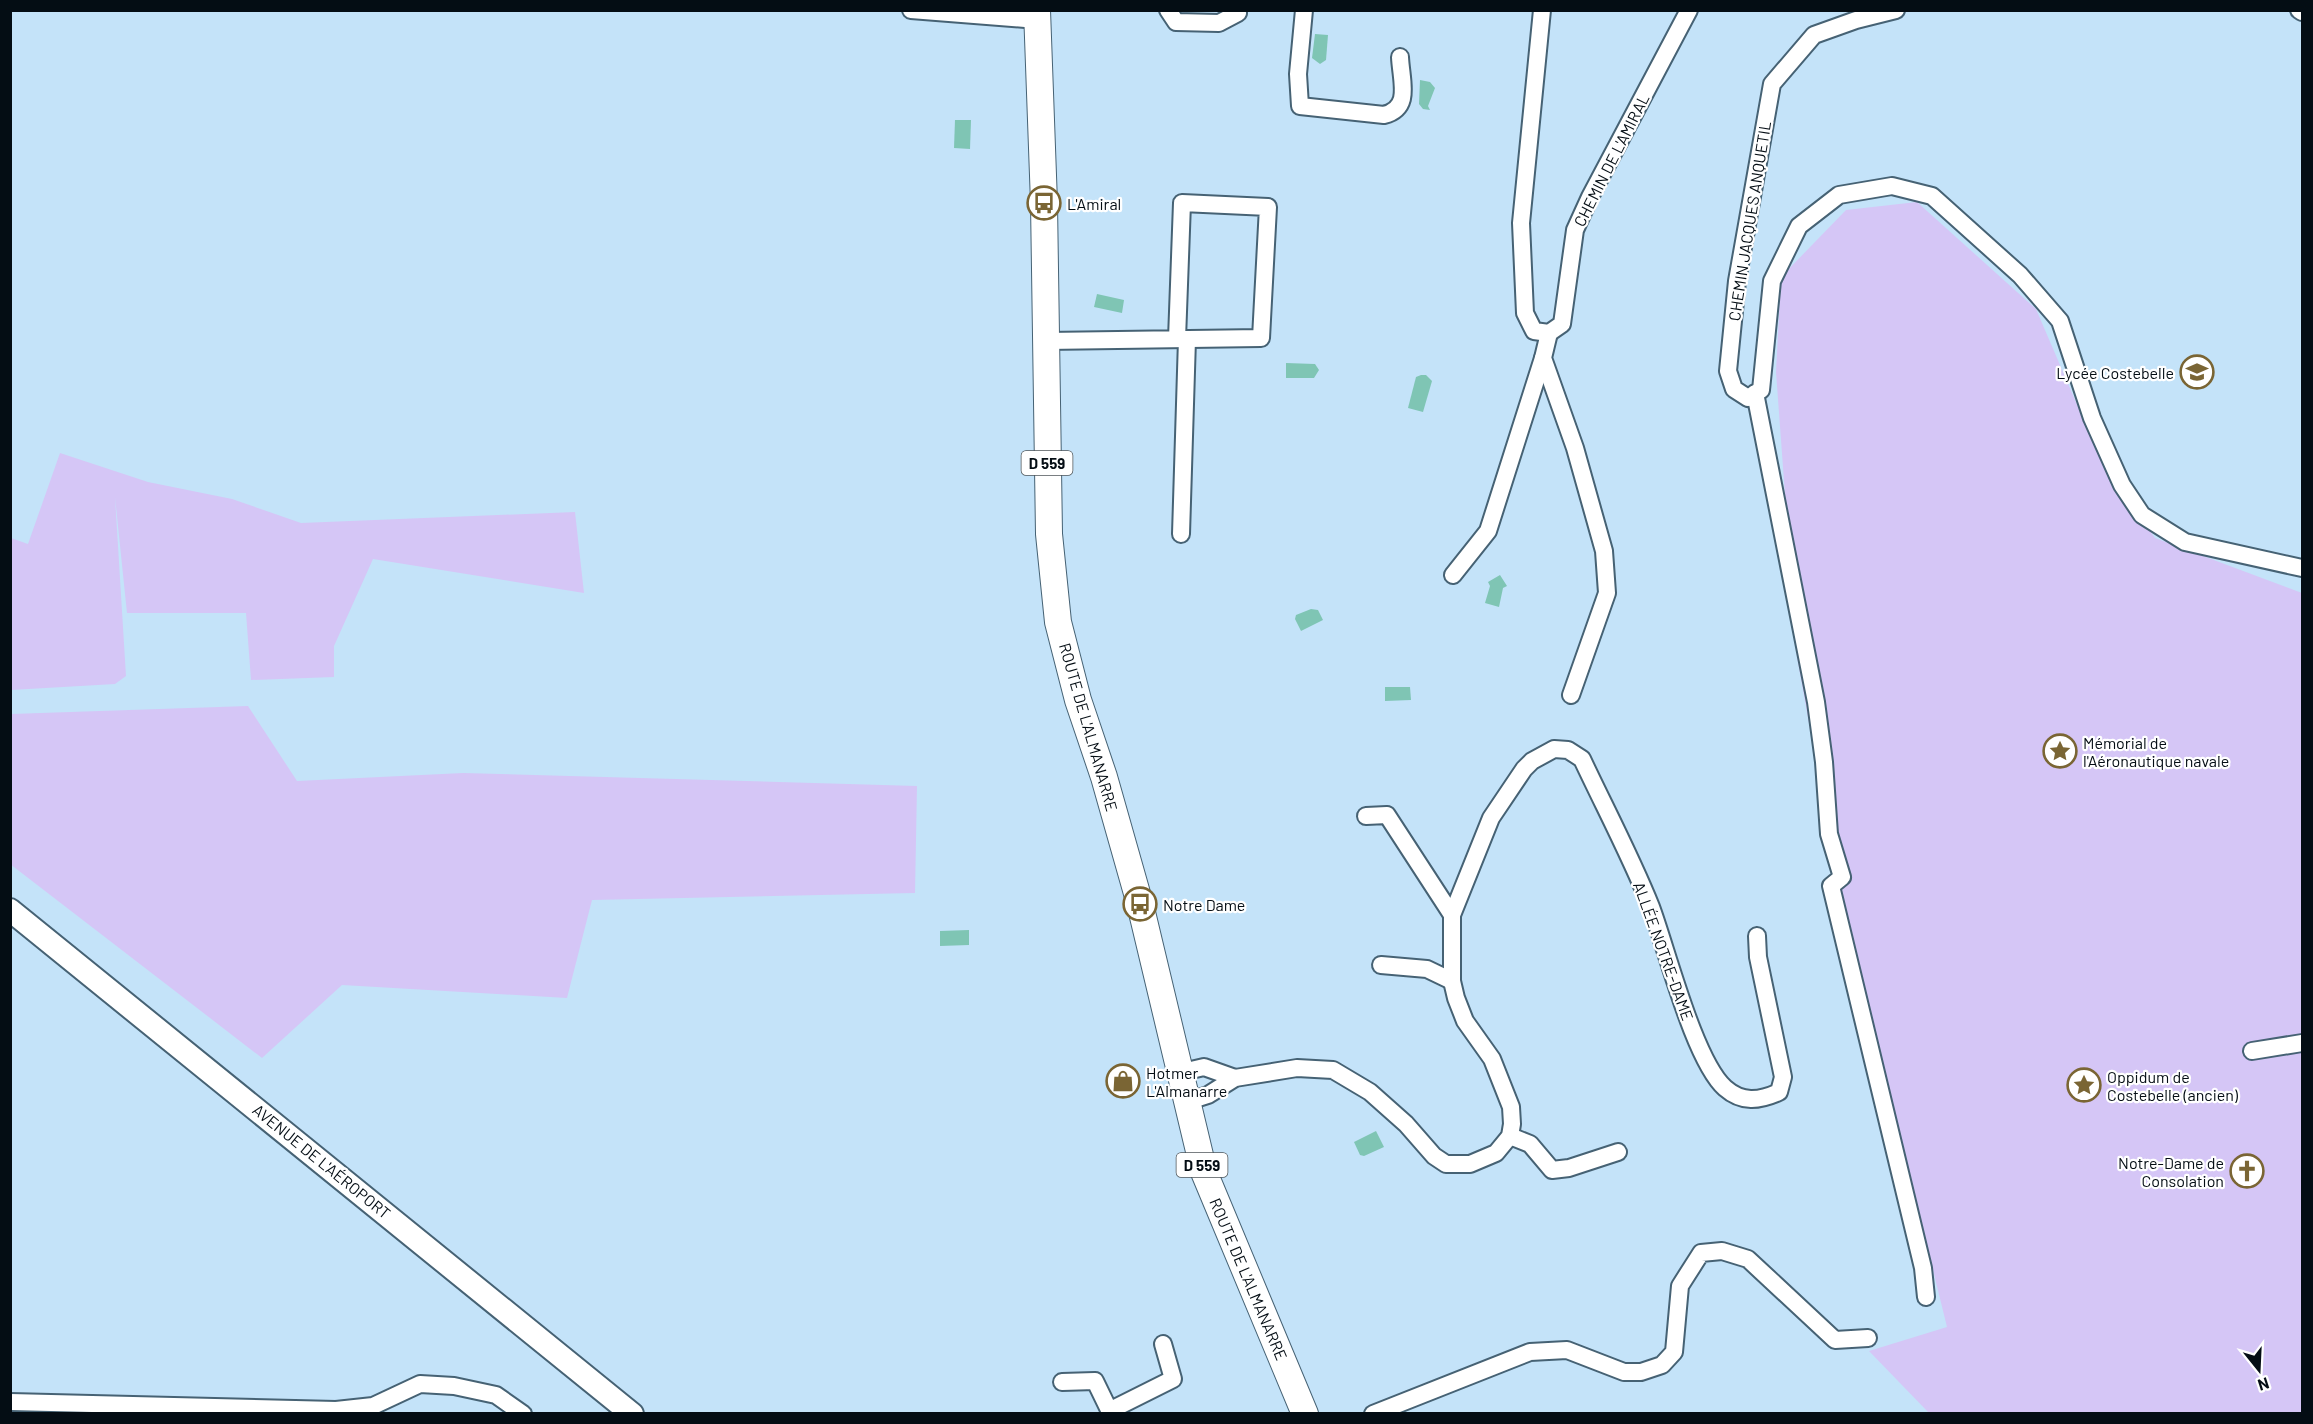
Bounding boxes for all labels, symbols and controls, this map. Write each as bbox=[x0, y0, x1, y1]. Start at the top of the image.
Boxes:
street label: CHEMIN DE L'AMIRAL bbox=[1569, 91, 1653, 229]
street label: CHEMIN JACQUES ANQUETIL bbox=[1724, 120, 1774, 322]
bus stop icon: L'Amiral bbox=[1026, 185, 1062, 221]
place label: L'Amiral bbox=[1067, 194, 1121, 213]
school or university icon: Lycée Costebelle bbox=[2179, 354, 2215, 390]
place label: Lycée Costebelle bbox=[2056, 363, 2174, 382]
road number: D 559 bbox=[1022, 451, 1072, 475]
street label: ROUTE DE L'ALMANARRE bbox=[1056, 641, 1122, 813]
place icon: Mémorial de l'Aéronautique navale bbox=[2042, 733, 2078, 769]
place label: Mémorial de l'Aéronautique navale bbox=[2083, 733, 2229, 770]
street label: ALLÉE NOTRE-DAME bbox=[1630, 879, 1698, 1023]
bus stop icon: Notre Dame bbox=[1122, 886, 1158, 922]
place label: Notre Dame bbox=[1163, 895, 1245, 914]
shop icon: Hotmer L'Almanarre bbox=[1105, 1063, 1141, 1099]
place label: Hotmer L'Almanarre bbox=[1146, 1063, 1227, 1100]
place icon: Oppidum de Costebelle (ancien) bbox=[2066, 1067, 2102, 1103]
place label: Oppidum de Costebelle (ancien) bbox=[2107, 1067, 2239, 1104]
street label: AVENUE DE L'AÉROPORT bbox=[249, 1100, 395, 1222]
road number: D 559 bbox=[1176, 1153, 1228, 1177]
place label: Notre-Dame de Consolation bbox=[2118, 1153, 2224, 1190]
church icon: Notre-Dame de Consolation bbox=[2229, 1153, 2265, 1189]
street label: ROUTE DE L'ALMANARRE bbox=[1206, 1195, 1292, 1363]
north arrow bbox=[2229, 1340, 2289, 1400]
text: N bbox=[2256, 1374, 2272, 1395]

